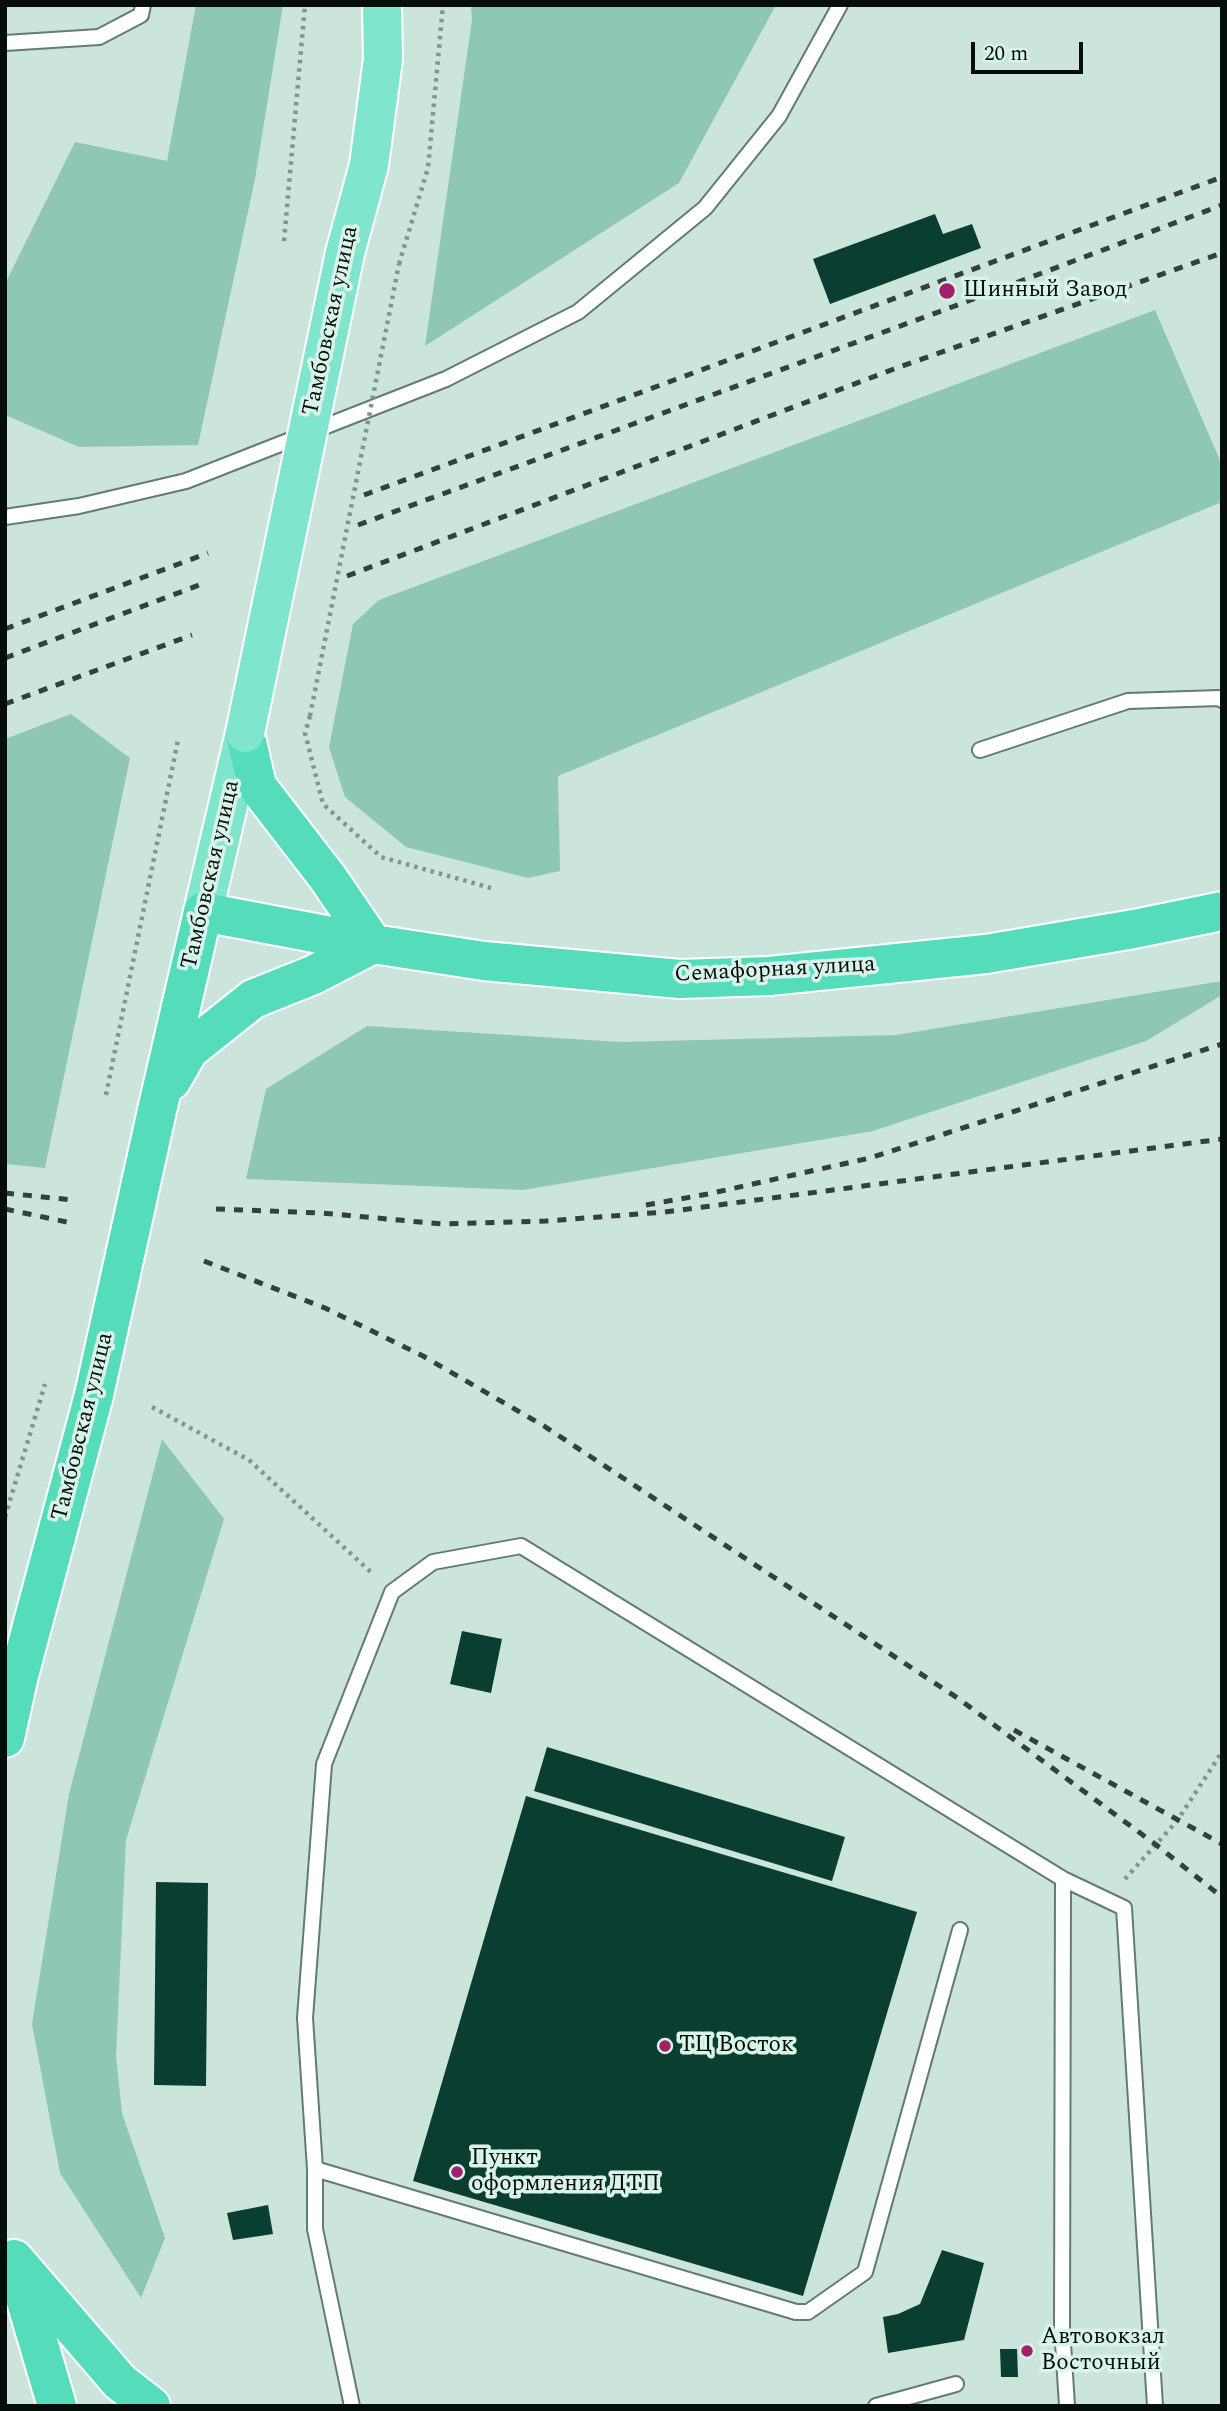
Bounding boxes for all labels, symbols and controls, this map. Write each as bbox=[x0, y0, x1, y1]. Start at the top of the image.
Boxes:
scale bar bbox=[975, 28, 1087, 72]
text: 20 m bbox=[984, 38, 1028, 70]
street label: Тамбовская улица bbox=[298, 224, 366, 418]
place label: Шинный Завод bbox=[963, 277, 1127, 305]
marker: Шинный Завод bbox=[937, 281, 957, 301]
street label: Тамбовская улица bbox=[177, 778, 247, 972]
street label: Семафорная улица bbox=[674, 952, 876, 990]
street label: Тамбовская улица bbox=[47, 1330, 121, 1524]
place label: ТЦ Восток bbox=[679, 2032, 794, 2060]
marker: ТЦ Восток bbox=[657, 2038, 673, 2054]
place label: Пункт оформления ДТП bbox=[471, 2145, 660, 2199]
marker: Пункт оформления ДТП bbox=[449, 2164, 465, 2180]
place label: Автовокзал Восточный bbox=[1041, 2324, 1165, 2378]
marker: Автовокзал Восточный bbox=[1019, 2343, 1035, 2359]

